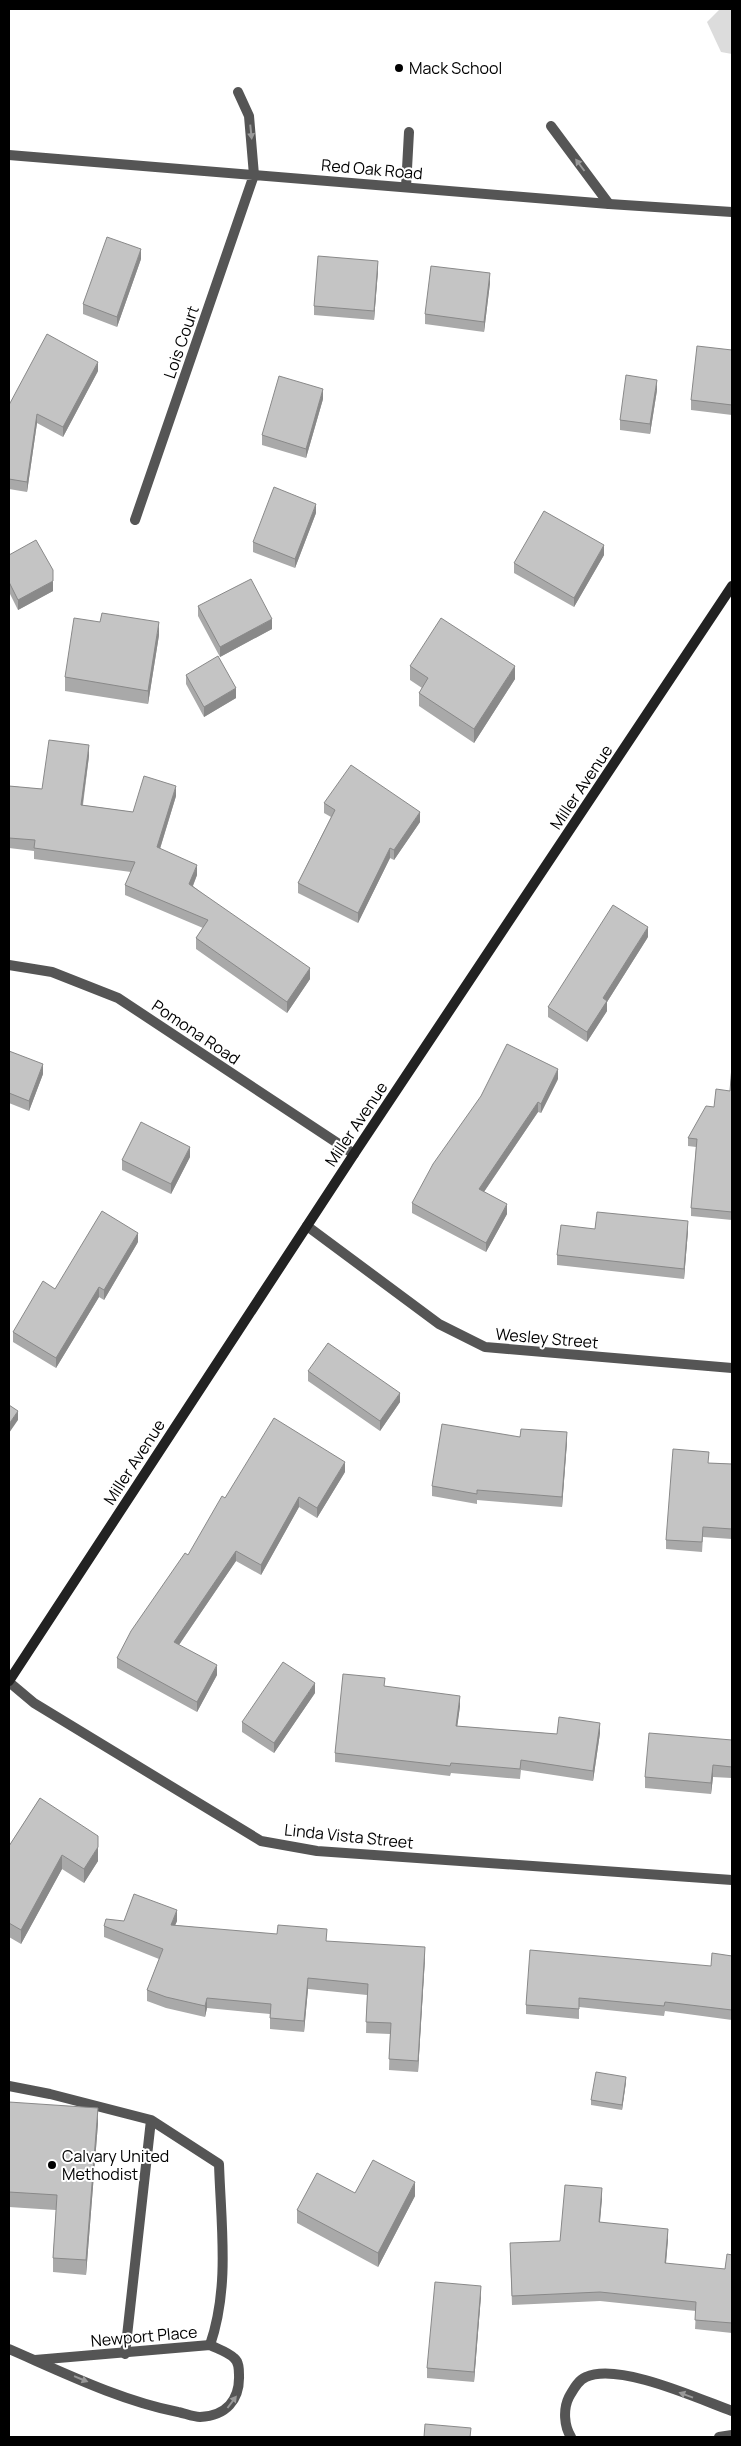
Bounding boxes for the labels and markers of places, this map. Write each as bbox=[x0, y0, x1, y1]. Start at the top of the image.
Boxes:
place label: Mack School bbox=[409, 57, 502, 79]
marker: Mack School bbox=[393, 62, 405, 74]
place label: Calvary United Methodist bbox=[62, 2145, 169, 2185]
marker: Calvary United Methodist bbox=[46, 2159, 58, 2171]

